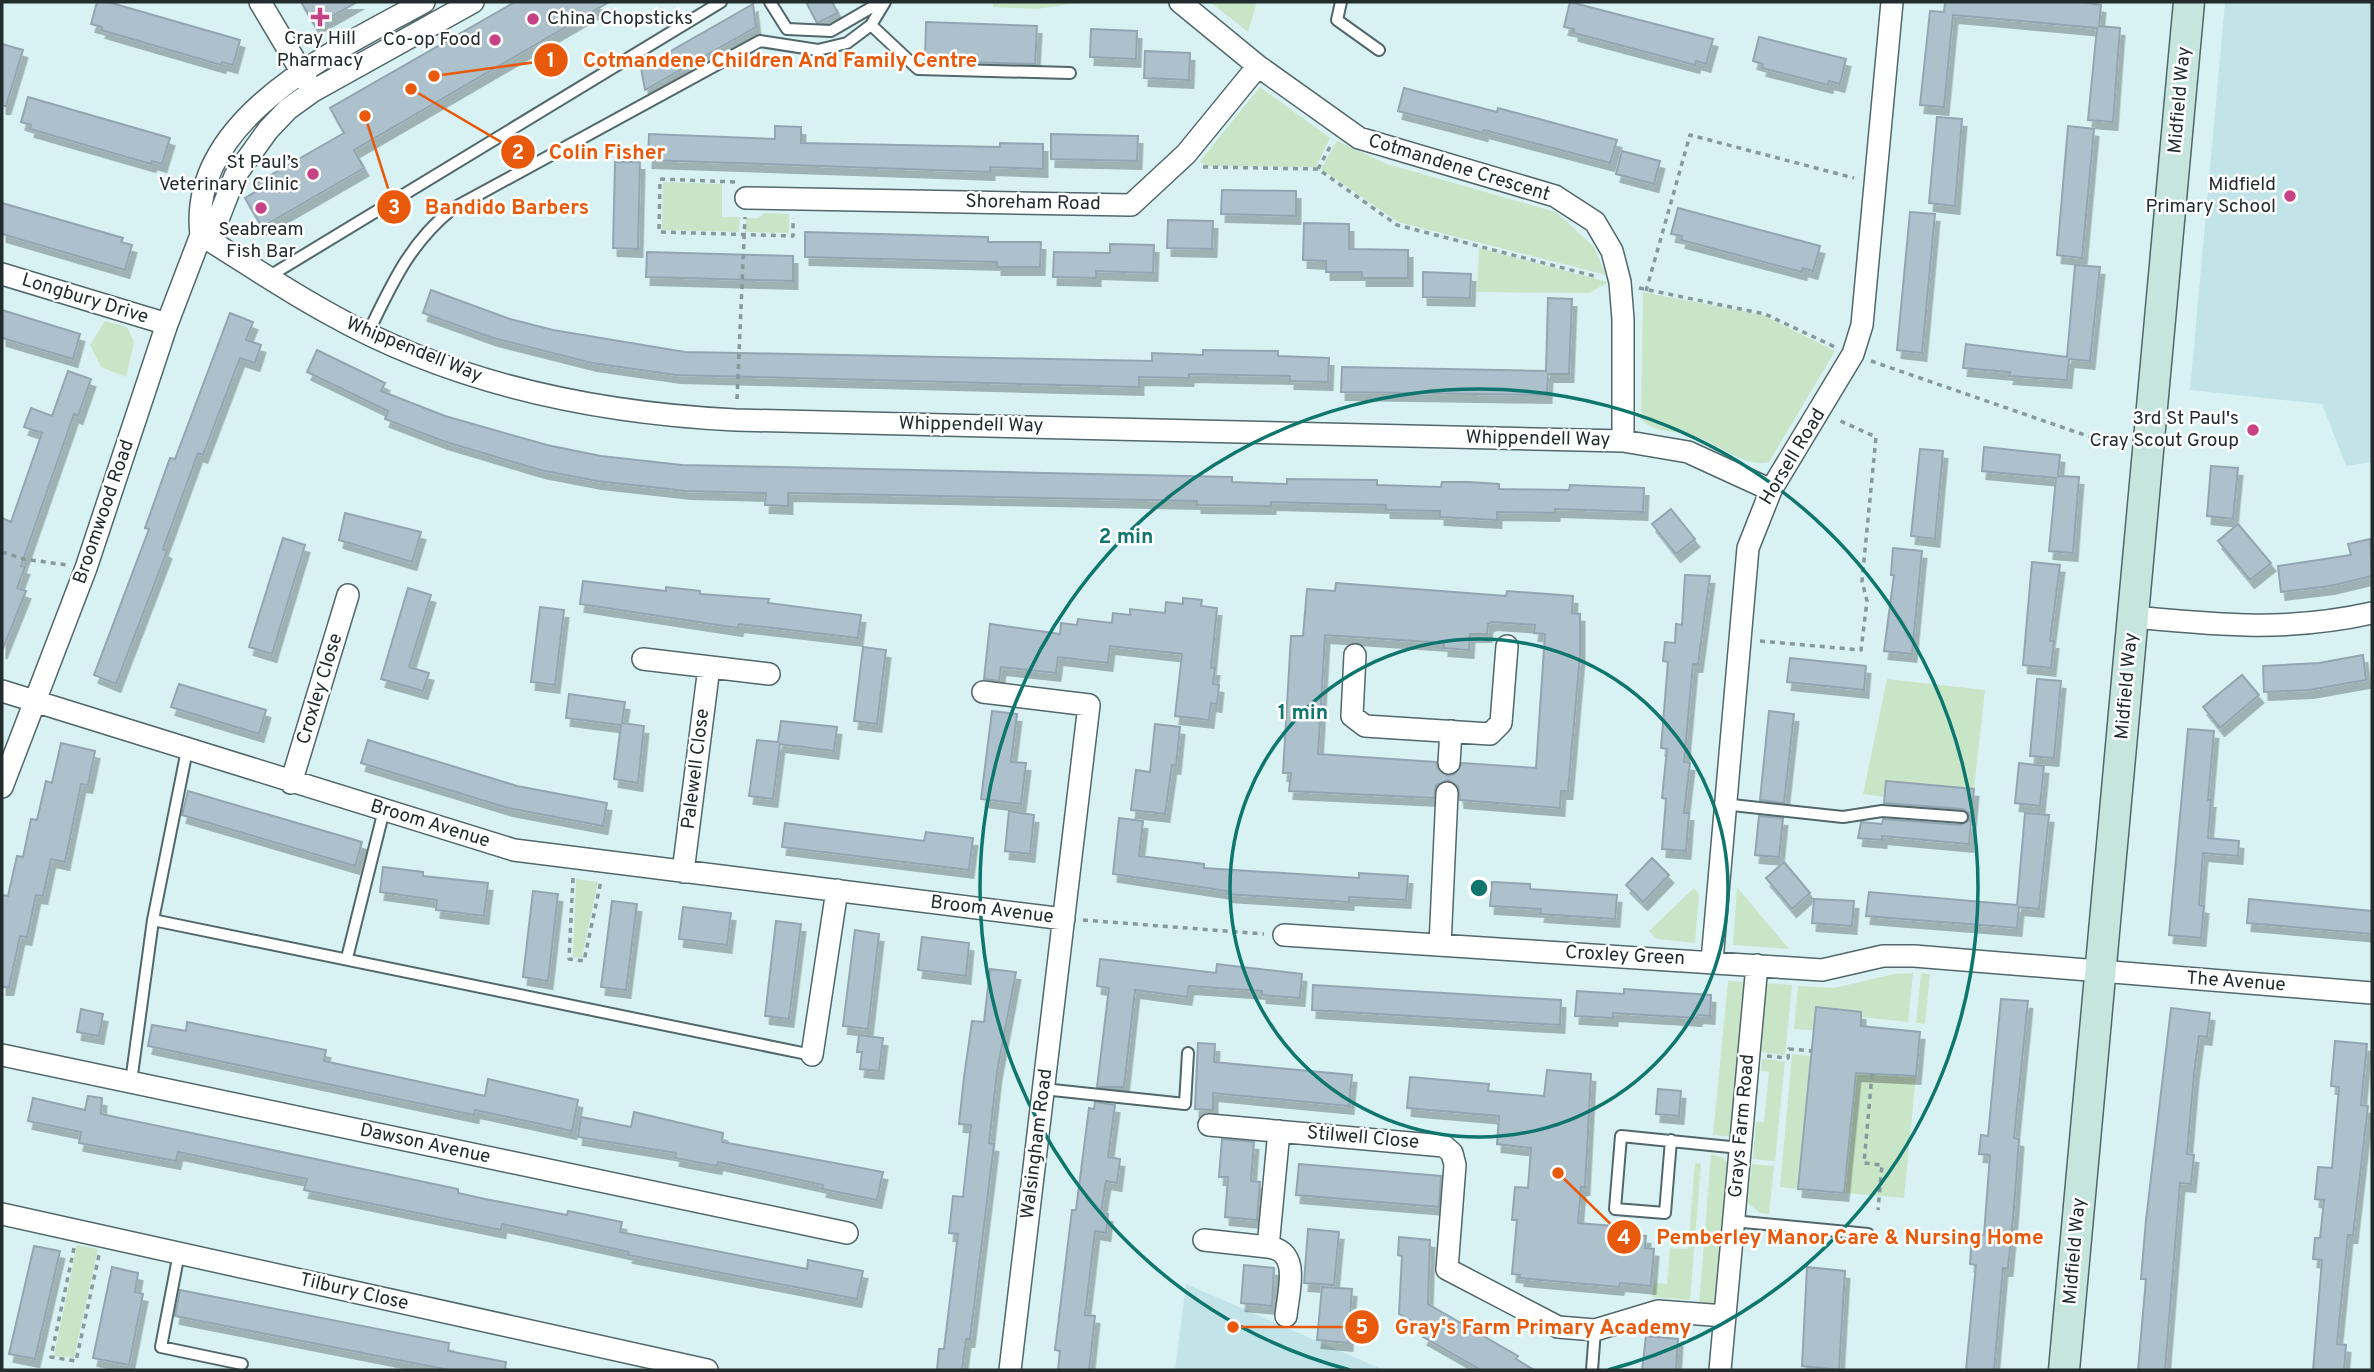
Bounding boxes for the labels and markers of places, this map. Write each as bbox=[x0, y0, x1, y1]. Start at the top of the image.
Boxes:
place label: China Chopsticks bbox=[547, 7, 693, 31]
marker: Cray Hill Pharmacy bbox=[312, 9, 328, 25]
marker: China Chopsticks bbox=[525, 11, 541, 27]
place label: Cray Hill Pharmacy bbox=[277, 27, 363, 73]
place label: Co-op Food bbox=[383, 28, 481, 52]
marker: Co-op Food bbox=[487, 32, 503, 48]
callout: Cotmandene Children And Family Centre bbox=[534, 39, 992, 81]
callout: Colin Fisher bbox=[500, 131, 680, 173]
place label: St Paul’s Veterinary Clinic bbox=[159, 151, 299, 197]
marker: St Paul’s Veterinary Clinic bbox=[305, 166, 321, 182]
place label: Midfield Primary School bbox=[2145, 173, 2276, 219]
callout: Bandido Barbers bbox=[376, 186, 604, 228]
marker: Midfield Primary School bbox=[2282, 188, 2298, 204]
marker: Seabream Fish Bar bbox=[253, 200, 269, 216]
place label: Seabream Fish Bar bbox=[218, 218, 304, 264]
place label: 3rd St Paul's Cray Scout Group bbox=[2089, 407, 2239, 453]
marker: 3rd St Paul's Cray Scout Group bbox=[2245, 422, 2261, 438]
centre of rings bbox=[1467, 876, 1491, 900]
callout: Pemberley Manor Care & Nursing Home bbox=[1607, 1216, 2057, 1258]
callout: Gray's Farm Primary Academy bbox=[1345, 1306, 1705, 1348]

